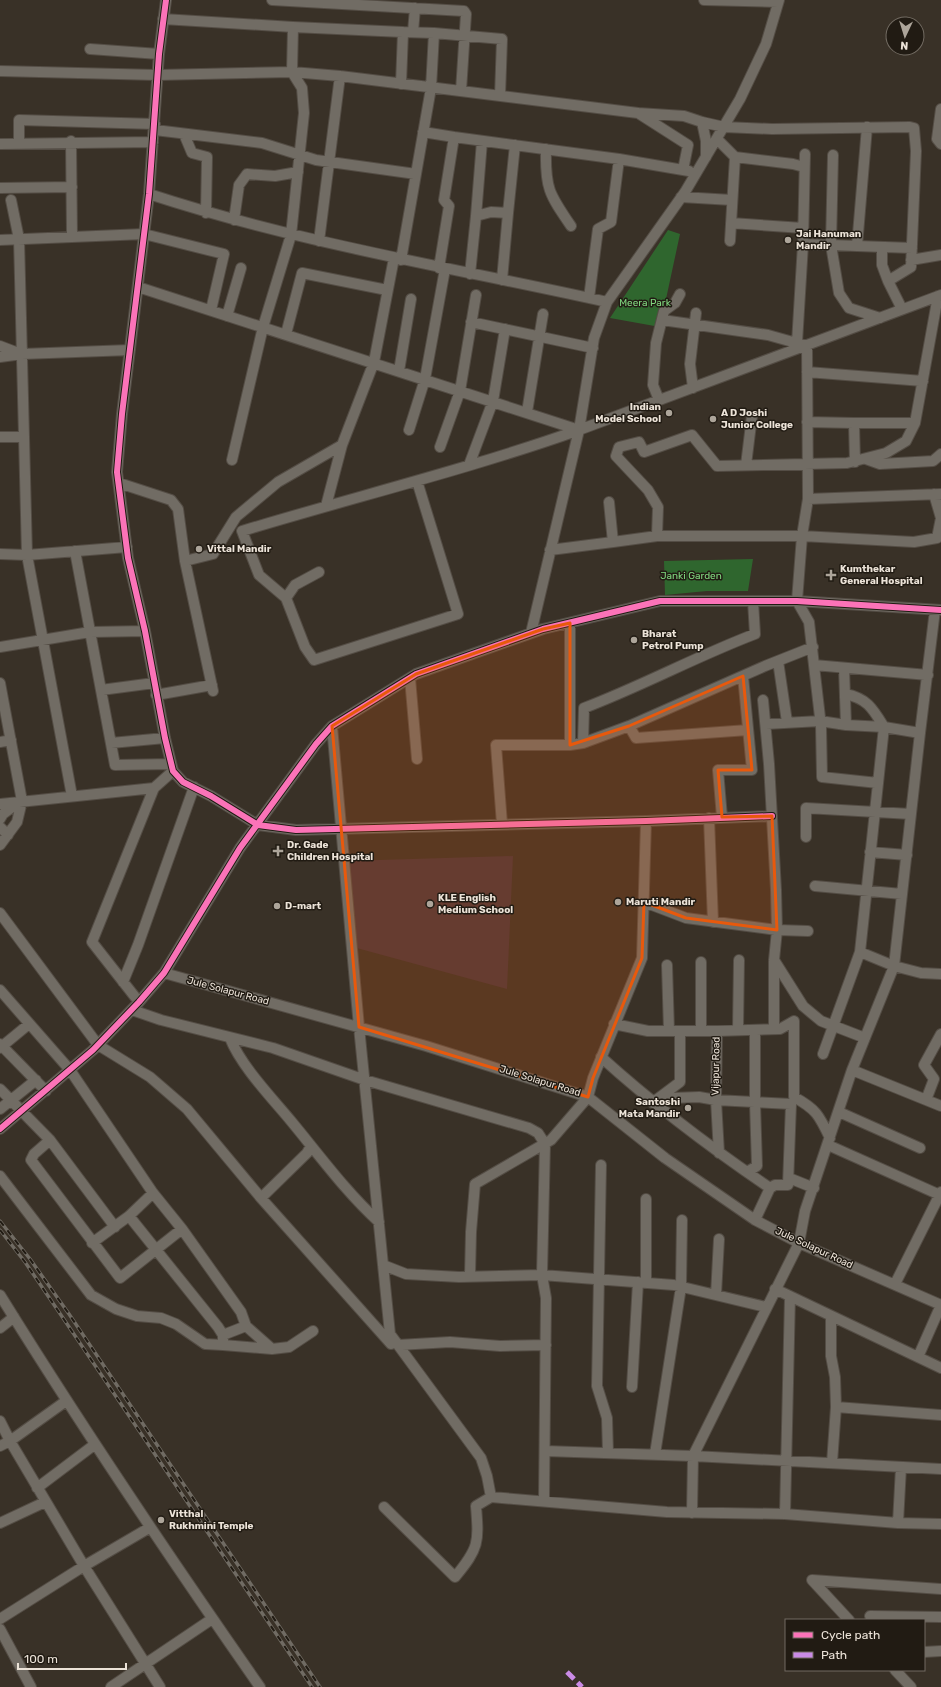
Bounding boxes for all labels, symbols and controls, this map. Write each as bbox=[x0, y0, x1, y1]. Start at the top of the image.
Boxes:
north arrow bbox=[885, 16, 925, 56]
text: N bbox=[900, 39, 909, 52]
place label: Jai Hanuman Mandir bbox=[796, 228, 861, 252]
marker: Jai Hanuman Mandir bbox=[783, 235, 793, 245]
park label: Meera Park bbox=[619, 297, 672, 309]
place label: Indian Model School bbox=[595, 401, 661, 425]
place label: A D Joshi Junior College bbox=[721, 407, 793, 431]
marker: Indian Model School bbox=[664, 408, 674, 418]
marker: A D Joshi Junior College bbox=[708, 414, 718, 424]
place label: Vittal Mandir bbox=[207, 543, 272, 555]
marker: Vittal Mandir bbox=[194, 544, 204, 554]
place label: Kumthekar General Hospital bbox=[840, 563, 923, 587]
marker: Kumthekar General Hospital bbox=[825, 569, 837, 581]
park label: Janki Garden bbox=[660, 570, 722, 582]
place label: Bharat Petrol Pump bbox=[642, 628, 704, 652]
marker: Bharat Petrol Pump bbox=[629, 635, 639, 645]
place label: Dr. Gade Children Hospital bbox=[287, 839, 373, 863]
marker: Dr. Gade Children Hospital bbox=[272, 845, 284, 857]
place label: KLE English Medium School bbox=[438, 892, 513, 916]
place label: Maruti Mandir bbox=[626, 896, 696, 908]
marker: Maruti Mandir bbox=[613, 897, 623, 907]
marker: KLE English Medium School bbox=[425, 899, 435, 909]
place label: D-mart bbox=[285, 900, 322, 912]
marker: D-mart bbox=[272, 901, 282, 911]
street label: Jule Solapur Road bbox=[186, 974, 270, 1008]
street label: Vijapur Road bbox=[709, 1037, 723, 1095]
street label: Jule Solapur Road bbox=[498, 1063, 582, 1099]
place label: Santoshi Mata Mandir bbox=[619, 1096, 680, 1120]
marker: Santoshi Mata Mandir bbox=[683, 1103, 693, 1113]
street label: Jule Solapur Road bbox=[773, 1225, 855, 1271]
place label: Vitthal Rukhmini Temple bbox=[169, 1508, 254, 1532]
marker: Vitthal Rukhmini Temple bbox=[156, 1515, 166, 1525]
legend bbox=[785, 1619, 925, 1671]
text: Cycle path bbox=[821, 1628, 880, 1642]
scale bar bbox=[18, 1645, 126, 1671]
text: Path bbox=[821, 1648, 847, 1662]
text: 100 m bbox=[24, 1652, 58, 1666]

